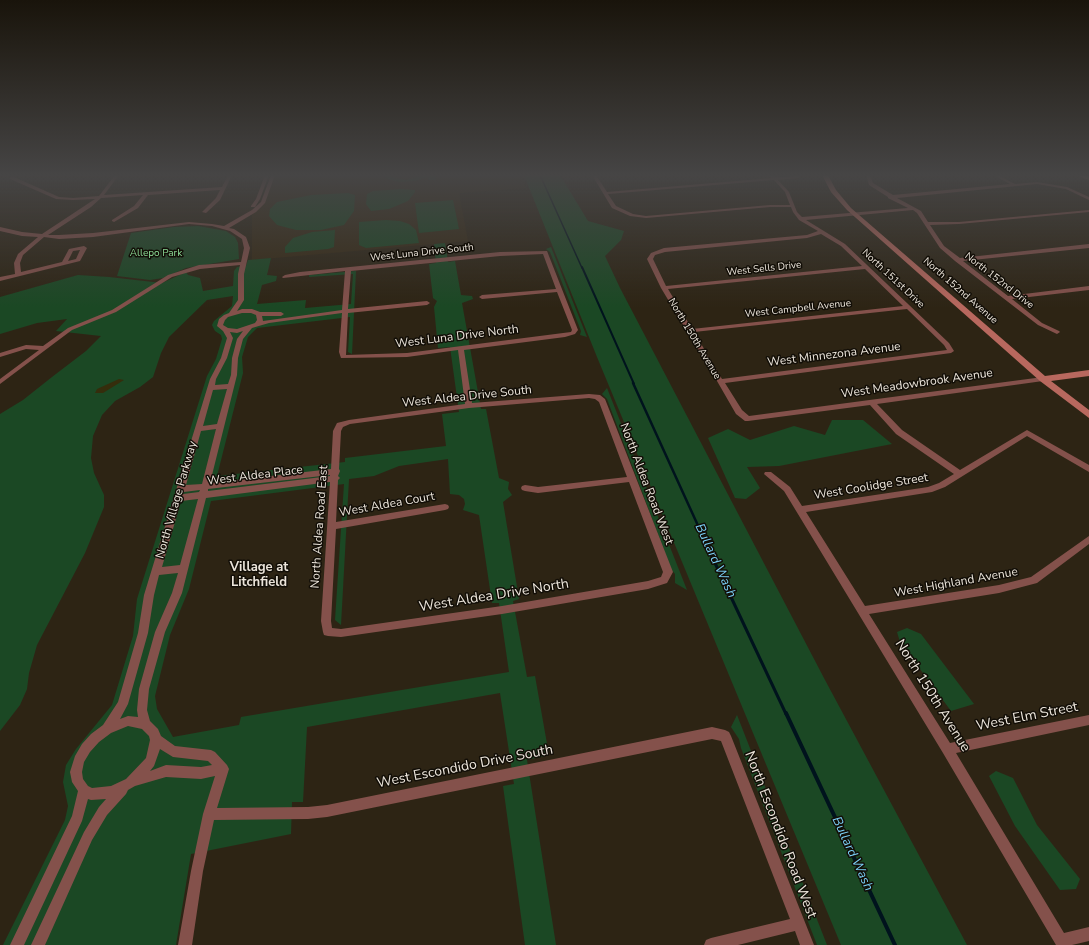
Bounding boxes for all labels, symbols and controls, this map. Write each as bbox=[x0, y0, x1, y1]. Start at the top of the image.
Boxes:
street label: West Luna Drive South bbox=[370, 242, 474, 264]
street label: North 151st Drive bbox=[859, 247, 927, 311]
park label: Allepo Park bbox=[130, 248, 182, 260]
street label: North 152nd Drive bbox=[962, 250, 1036, 312]
street label: North 152nd Avenue bbox=[920, 255, 1000, 327]
street label: West Sells Drive bbox=[726, 259, 802, 279]
street label: North 150th Avenue bbox=[665, 296, 723, 382]
street label: West Campbell Avenue bbox=[744, 297, 852, 321]
street label: West Luna Drive North bbox=[395, 322, 519, 352]
street label: West Minnezona Avenue bbox=[767, 340, 901, 370]
street label: West Meadowbrook Avenue bbox=[840, 366, 994, 402]
street label: West Aldea Drive South bbox=[401, 383, 533, 411]
street label: North Aldea Road West bbox=[616, 421, 676, 547]
street label: North Village Parkway bbox=[153, 440, 201, 560]
street label: West Aldea Place bbox=[206, 463, 304, 489]
street label: North Aldea Road East bbox=[309, 465, 331, 589]
street label: West Coolidge Street bbox=[813, 471, 929, 503]
street label: West Aldea Court bbox=[338, 490, 436, 520]
water label: Bullard Wash bbox=[691, 521, 739, 601]
district label: Village at Litchfield bbox=[230, 560, 288, 591]
street label: West Highland Avenue bbox=[893, 565, 1019, 601]
street label: West Aldea Drive North bbox=[418, 576, 570, 616]
street label: North 150th Avenue bbox=[891, 637, 973, 755]
street label: West Elm Street bbox=[975, 699, 1079, 735]
street label: West Escondido Drive South bbox=[376, 742, 554, 792]
street label: North Escondido Road West bbox=[740, 749, 820, 921]
water label: Bullard Wash bbox=[828, 814, 876, 894]

